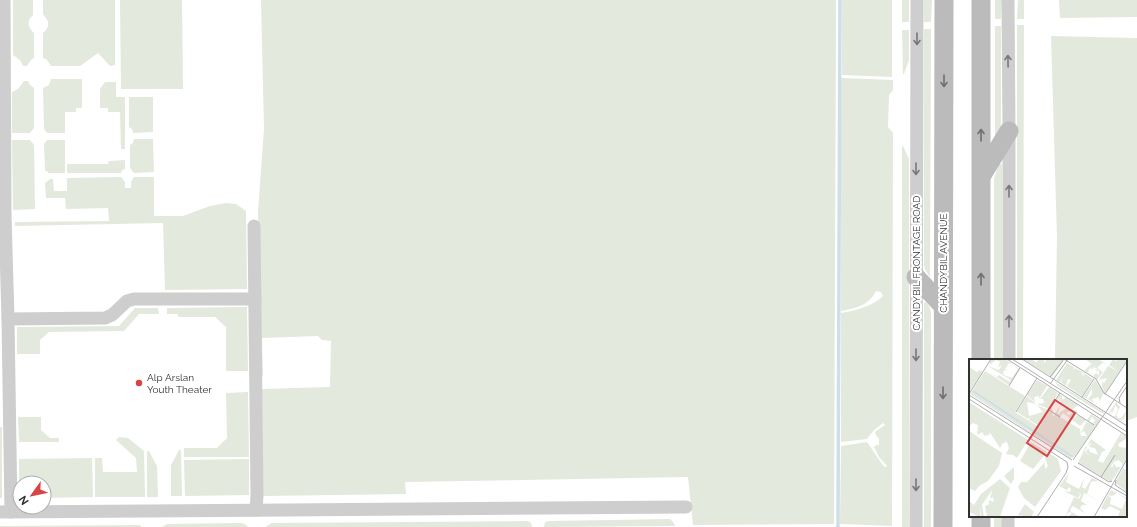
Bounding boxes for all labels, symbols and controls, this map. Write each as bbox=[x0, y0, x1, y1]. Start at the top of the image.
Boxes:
one-way arrow bbox=[913, 32, 921, 45]
one-way arrow bbox=[1004, 55, 1012, 68]
one-way arrow bbox=[940, 74, 948, 87]
one-way arrow bbox=[977, 129, 985, 142]
one-way arrow bbox=[912, 162, 920, 175]
one-way arrow bbox=[1005, 185, 1013, 198]
street label: CANDYBIL FRONTAGE ROAD bbox=[911, 196, 922, 330]
street label: CHANDYBIL AVENUE bbox=[938, 213, 949, 313]
one-way arrow bbox=[977, 273, 985, 286]
one-way arrow bbox=[1005, 315, 1013, 328]
one-way arrow bbox=[912, 348, 920, 361]
inset map bbox=[969, 359, 1127, 517]
place label: Alp Arslan Youth Theater bbox=[147, 372, 212, 395]
marker: Alp Arslan Youth Theater bbox=[134, 378, 144, 388]
one-way arrow bbox=[939, 386, 947, 399]
north arrow bbox=[12, 475, 52, 515]
one-way arrow bbox=[912, 478, 920, 491]
text: N bbox=[16, 493, 32, 507]

